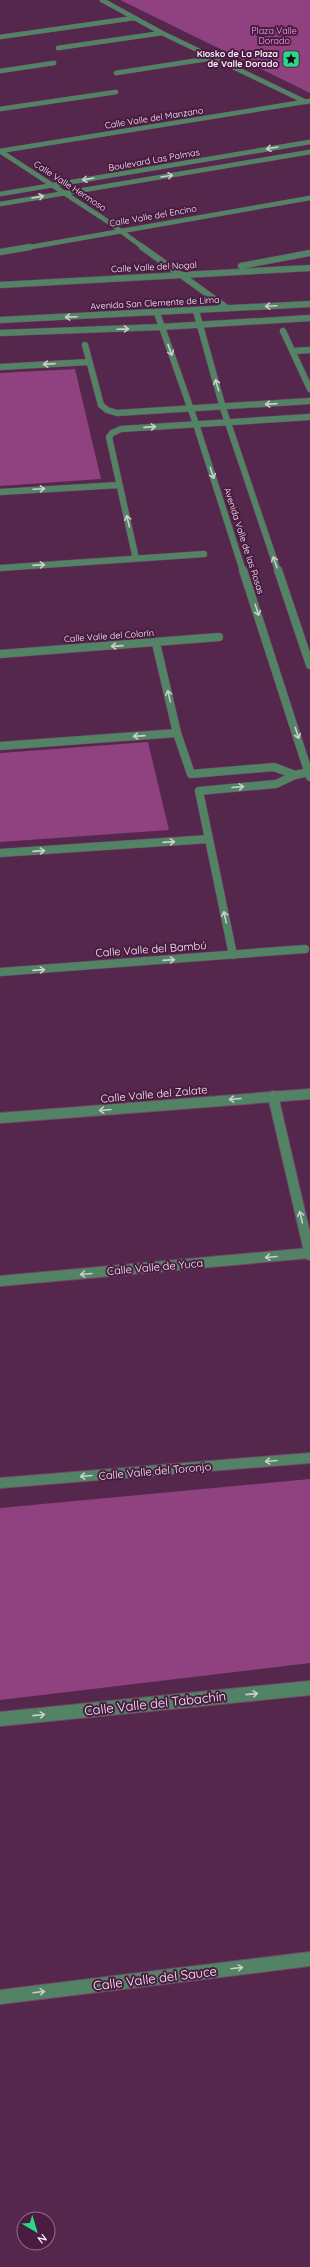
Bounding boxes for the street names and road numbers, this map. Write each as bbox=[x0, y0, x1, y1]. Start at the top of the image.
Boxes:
street label: Calle Valle del Manzano bbox=[104, 104, 204, 131]
street label: Boulevard Las Palmas bbox=[107, 146, 200, 173]
street label: Calle Valle Hermoso bbox=[32, 158, 109, 213]
street label: Calle Valle del Encino bbox=[108, 202, 197, 229]
street label: Calle Valle del Nogal bbox=[111, 259, 197, 274]
street label: Avenida San Clemente de Lima bbox=[90, 294, 220, 311]
street label: Avenida Valle de las Rosas bbox=[222, 486, 267, 596]
street label: Calle Valle del Colorín bbox=[64, 627, 154, 644]
street label: Calle Valle del Bambú bbox=[95, 938, 207, 960]
street label: Calle Valle del Zalate bbox=[100, 1082, 208, 1106]
street label: Calle Valle de Yuca bbox=[106, 1256, 204, 1278]
street label: Calle Valle del Toronjo bbox=[98, 1459, 212, 1483]
street label: Calle Valle del Tabachín bbox=[83, 1688, 227, 1718]
street label: Calle Valle del Sauce bbox=[92, 1962, 218, 1994]

